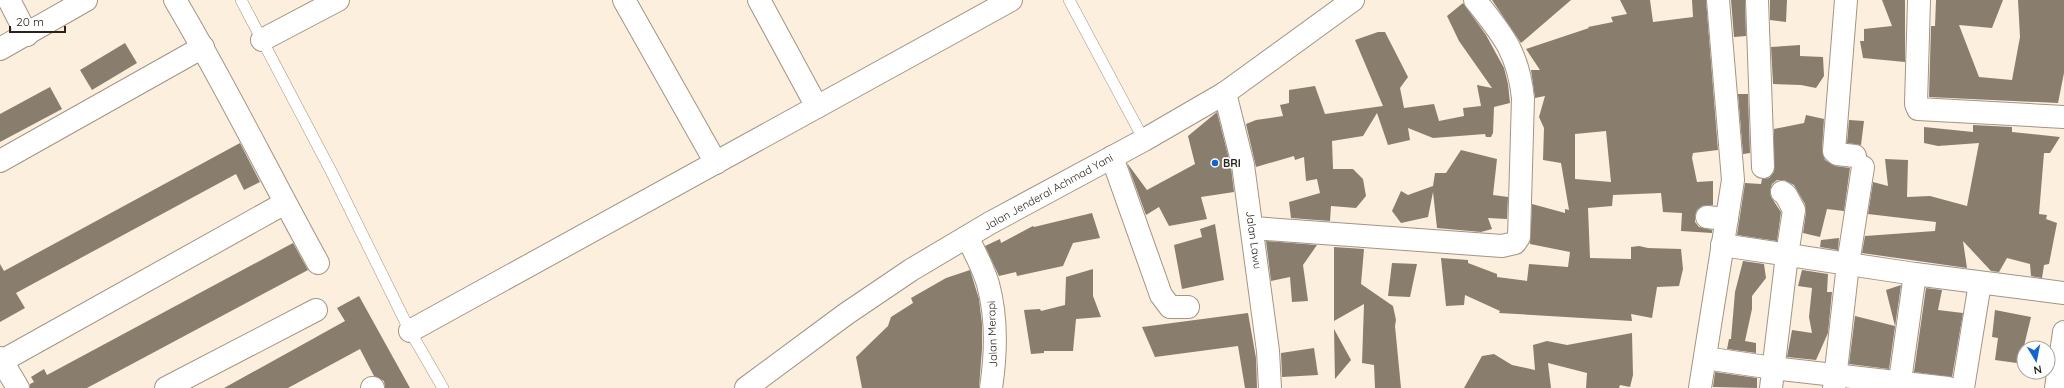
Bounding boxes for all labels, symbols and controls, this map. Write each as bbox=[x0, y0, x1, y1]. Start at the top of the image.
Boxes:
scale bar bbox=[10, 8, 65, 34]
text: 20 m bbox=[16, 14, 44, 29]
street label: Jalan Jenderal Achmad Yani bbox=[981, 150, 1115, 234]
place label: BRI bbox=[1223, 156, 1241, 170]
marker: BRI bbox=[1210, 158, 1220, 168]
street label: Jalan Lawu bbox=[1243, 210, 1265, 270]
street label: Jalan Merapi bbox=[984, 300, 1000, 368]
north arrow bbox=[2016, 340, 2056, 380]
text: N bbox=[2033, 362, 2043, 377]

